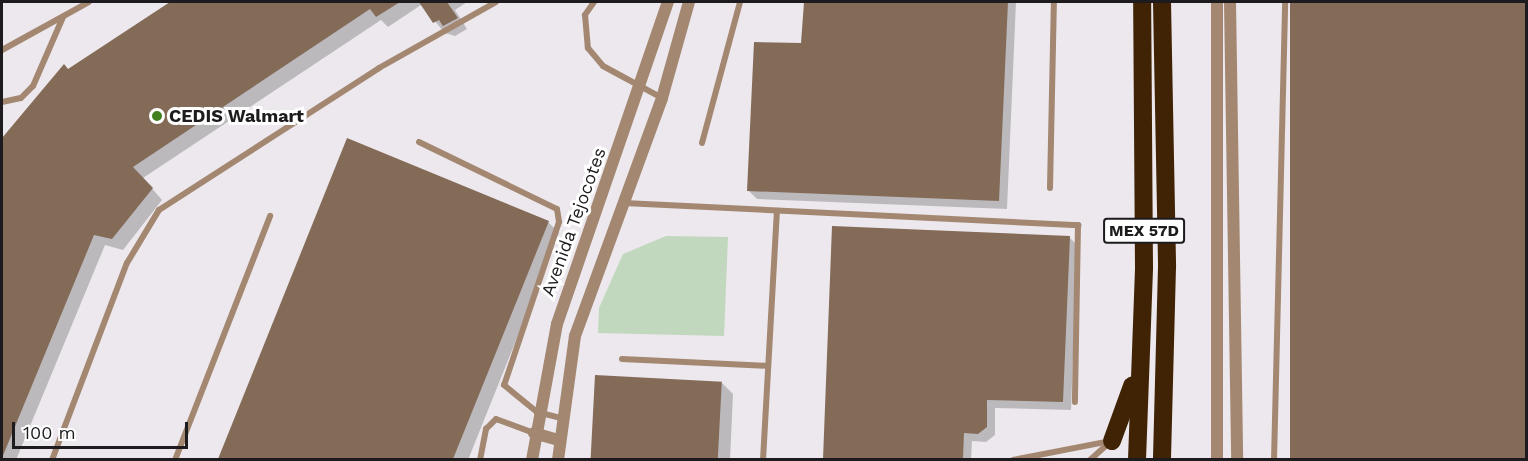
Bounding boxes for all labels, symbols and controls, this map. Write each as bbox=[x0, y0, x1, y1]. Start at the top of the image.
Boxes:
place label: CEDIS Walmart bbox=[169, 105, 304, 127]
marker: CEDIS Walmart bbox=[150, 109, 164, 123]
street label: Avenida Tejocotes bbox=[537, 144, 611, 300]
road number: MEX 57D bbox=[1102, 218, 1186, 244]
scale bar bbox=[15, 410, 190, 448]
text: 100 m bbox=[23, 422, 76, 443]

